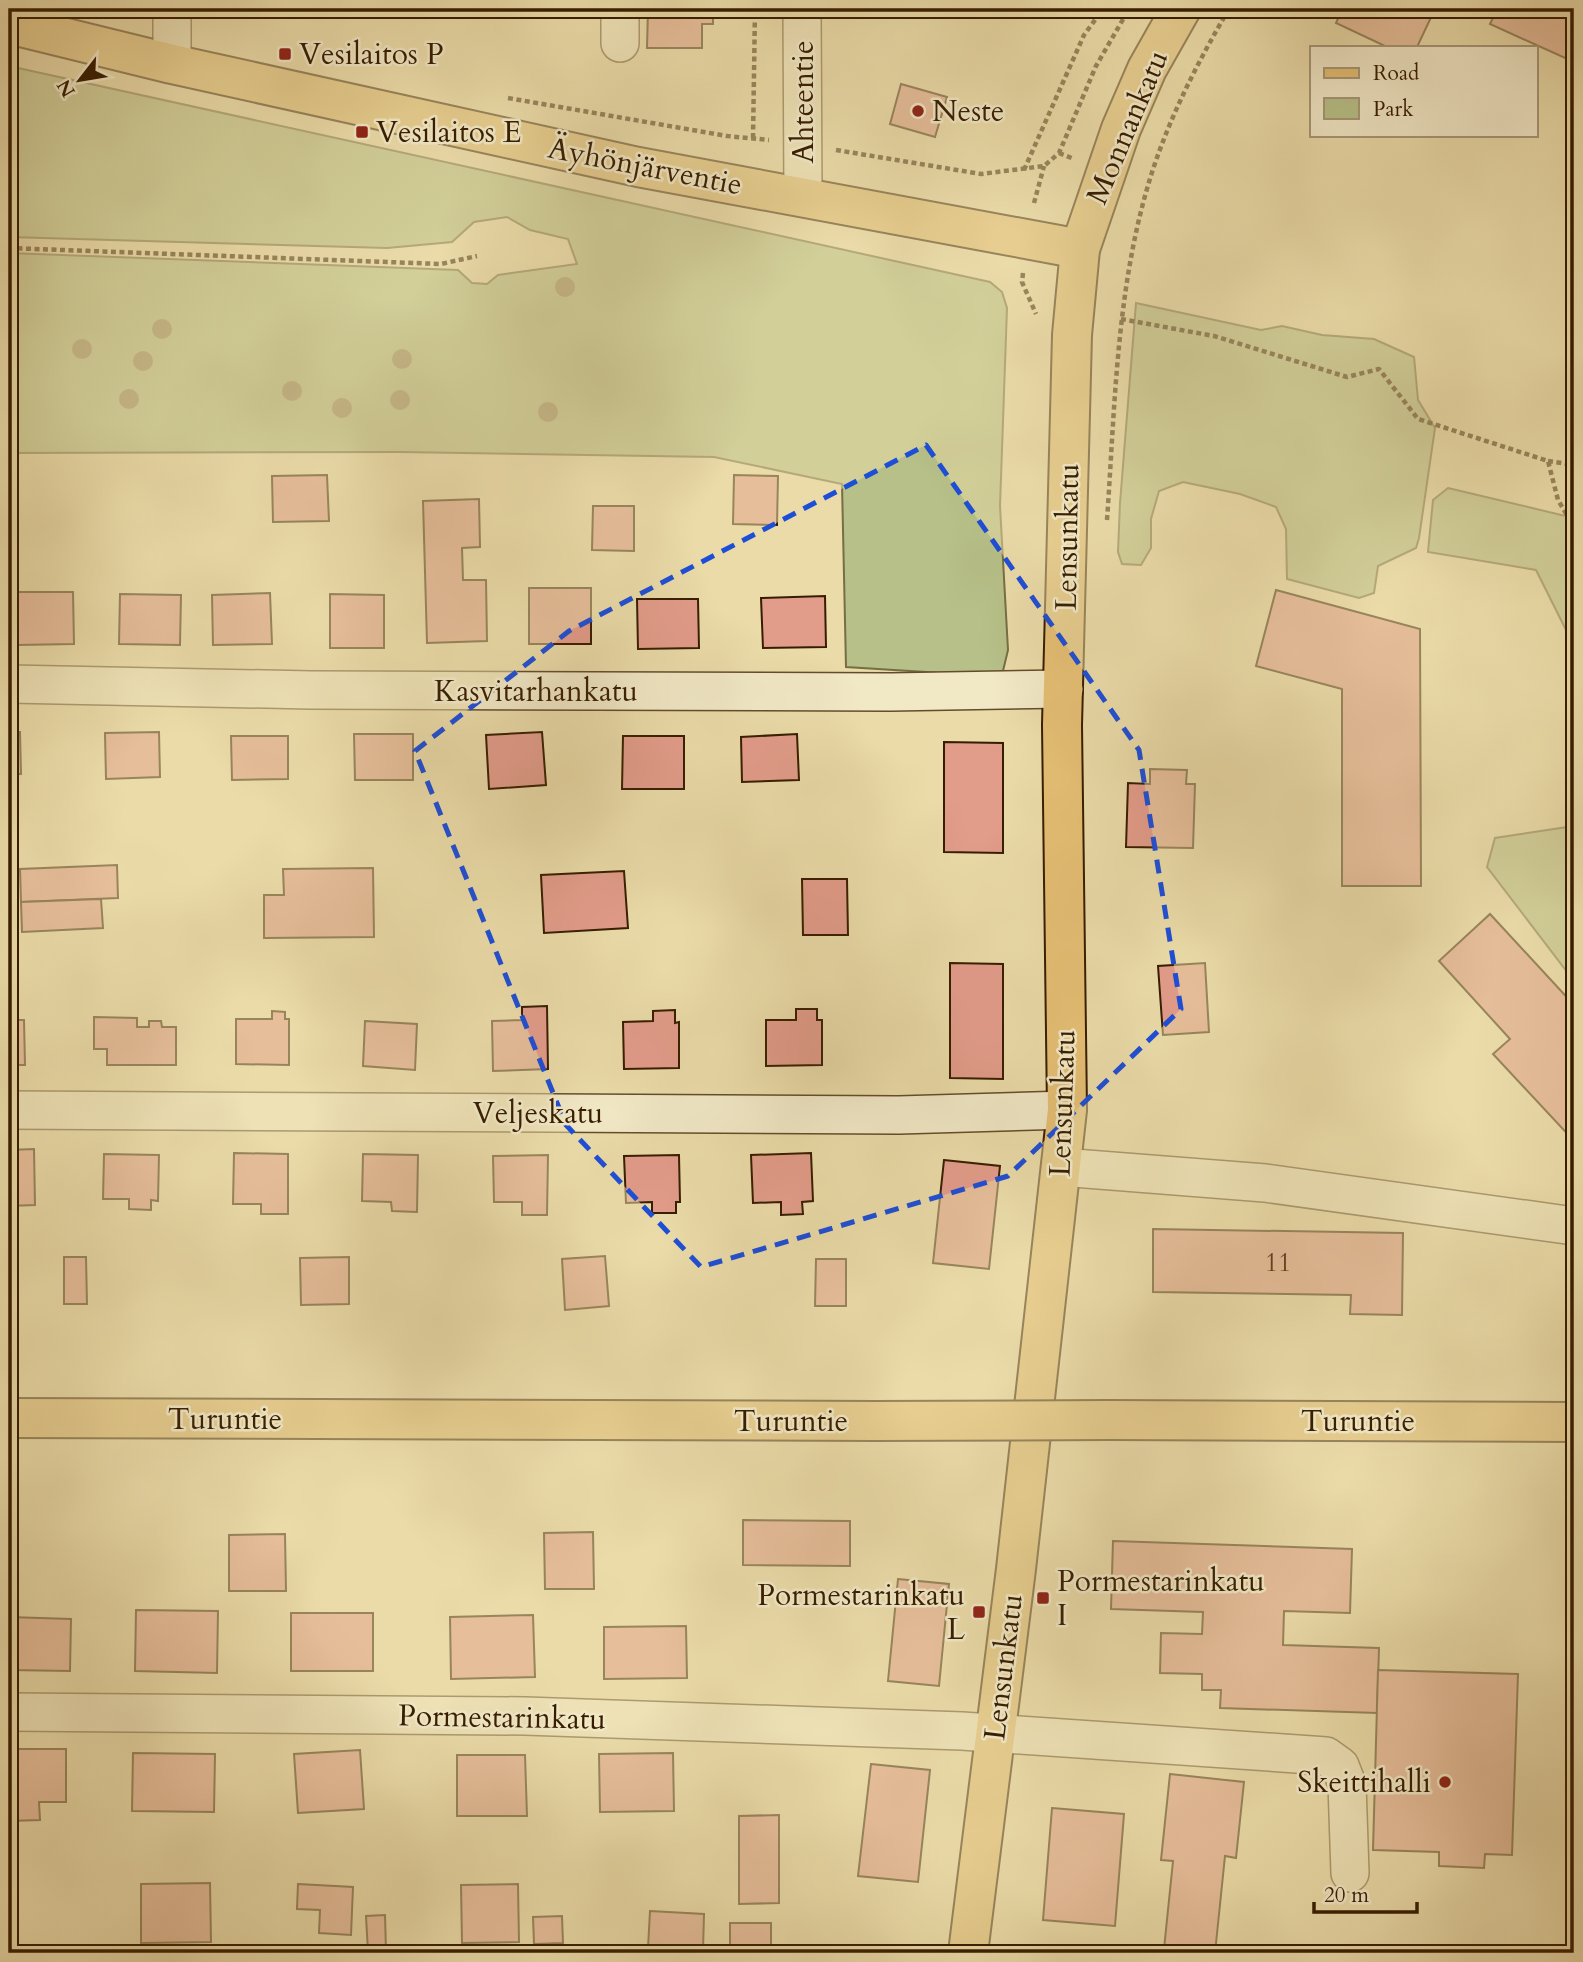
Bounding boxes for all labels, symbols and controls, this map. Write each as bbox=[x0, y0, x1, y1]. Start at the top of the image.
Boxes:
place label: Vesilaitos P bbox=[299, 34, 444, 75]
street label: Ahteentie bbox=[783, 40, 824, 164]
street label: Monnankatu bbox=[1077, 44, 1178, 210]
north arrow bbox=[46, 46, 116, 116]
marker: Vesilaitos P bbox=[277, 46, 293, 62]
legend bbox=[1310, 46, 1538, 136]
text: Road bbox=[1373, 59, 1419, 88]
text: N bbox=[51, 74, 82, 102]
place label: Neste bbox=[932, 91, 1004, 132]
text: Park bbox=[1373, 95, 1414, 124]
marker: Neste bbox=[910, 103, 926, 119]
place label: Vesilaitos E bbox=[376, 112, 521, 153]
marker: Vesilaitos E bbox=[354, 124, 370, 140]
street label: Äyhönjärventie bbox=[544, 128, 745, 205]
street label: Lensunkatu bbox=[1046, 463, 1089, 611]
street label: Kasvitarhankatu bbox=[434, 671, 638, 712]
street label: Lensunkatu bbox=[1039, 1029, 1086, 1177]
street label: Veljeskatu bbox=[473, 1093, 603, 1134]
house number: 11 bbox=[1265, 1245, 1291, 1280]
street label: Turuntie bbox=[168, 1399, 282, 1440]
street label: Turuntie bbox=[734, 1401, 848, 1442]
street label: Turuntie bbox=[1301, 1401, 1415, 1442]
place label: Pormestarinkatu I bbox=[1057, 1561, 1265, 1636]
place label: Pormestarinkatu L bbox=[757, 1575, 966, 1650]
marker: Pormestarinkatu I bbox=[1035, 1590, 1051, 1606]
street label: Lensunkatu bbox=[974, 1591, 1033, 1743]
marker: Pormestarinkatu L bbox=[971, 1604, 987, 1620]
street label: Pormestarinkatu bbox=[398, 1695, 606, 1740]
place label: Skeittihalli bbox=[1297, 1762, 1431, 1803]
marker: Skeittihalli bbox=[1437, 1774, 1453, 1790]
scale bar bbox=[1314, 1871, 1417, 1915]
text: 20 m bbox=[1324, 1881, 1369, 1910]

